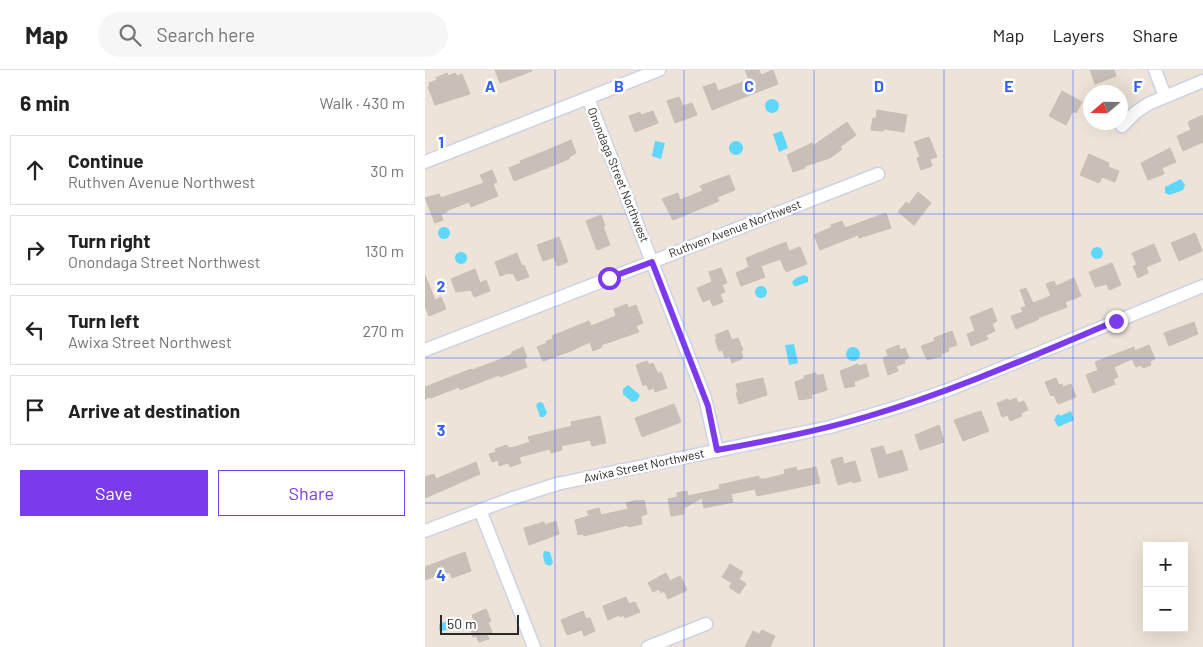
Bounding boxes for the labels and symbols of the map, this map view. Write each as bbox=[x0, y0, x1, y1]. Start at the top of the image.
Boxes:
text: A bbox=[485, 76, 496, 95]
text: B bbox=[614, 76, 624, 95]
text: C bbox=[744, 76, 754, 95]
text: D bbox=[874, 76, 884, 95]
text: E bbox=[1004, 76, 1014, 95]
text: F bbox=[1134, 76, 1143, 95]
north arrow bbox=[1083, 85, 1128, 130]
street label: Onondaga Street Northwest bbox=[585, 105, 652, 244]
text: 1 bbox=[438, 132, 444, 151]
street label: Ruthven Avenue Northwest bbox=[667, 196, 803, 260]
route start bbox=[598, 267, 621, 290]
text: 2 bbox=[437, 276, 446, 295]
route end bbox=[1105, 310, 1128, 333]
text: 3 bbox=[437, 420, 445, 439]
street label: Awixa Street Northwest bbox=[582, 445, 705, 485]
text: 4 bbox=[436, 565, 446, 584]
scale bar bbox=[440, 612, 519, 635]

